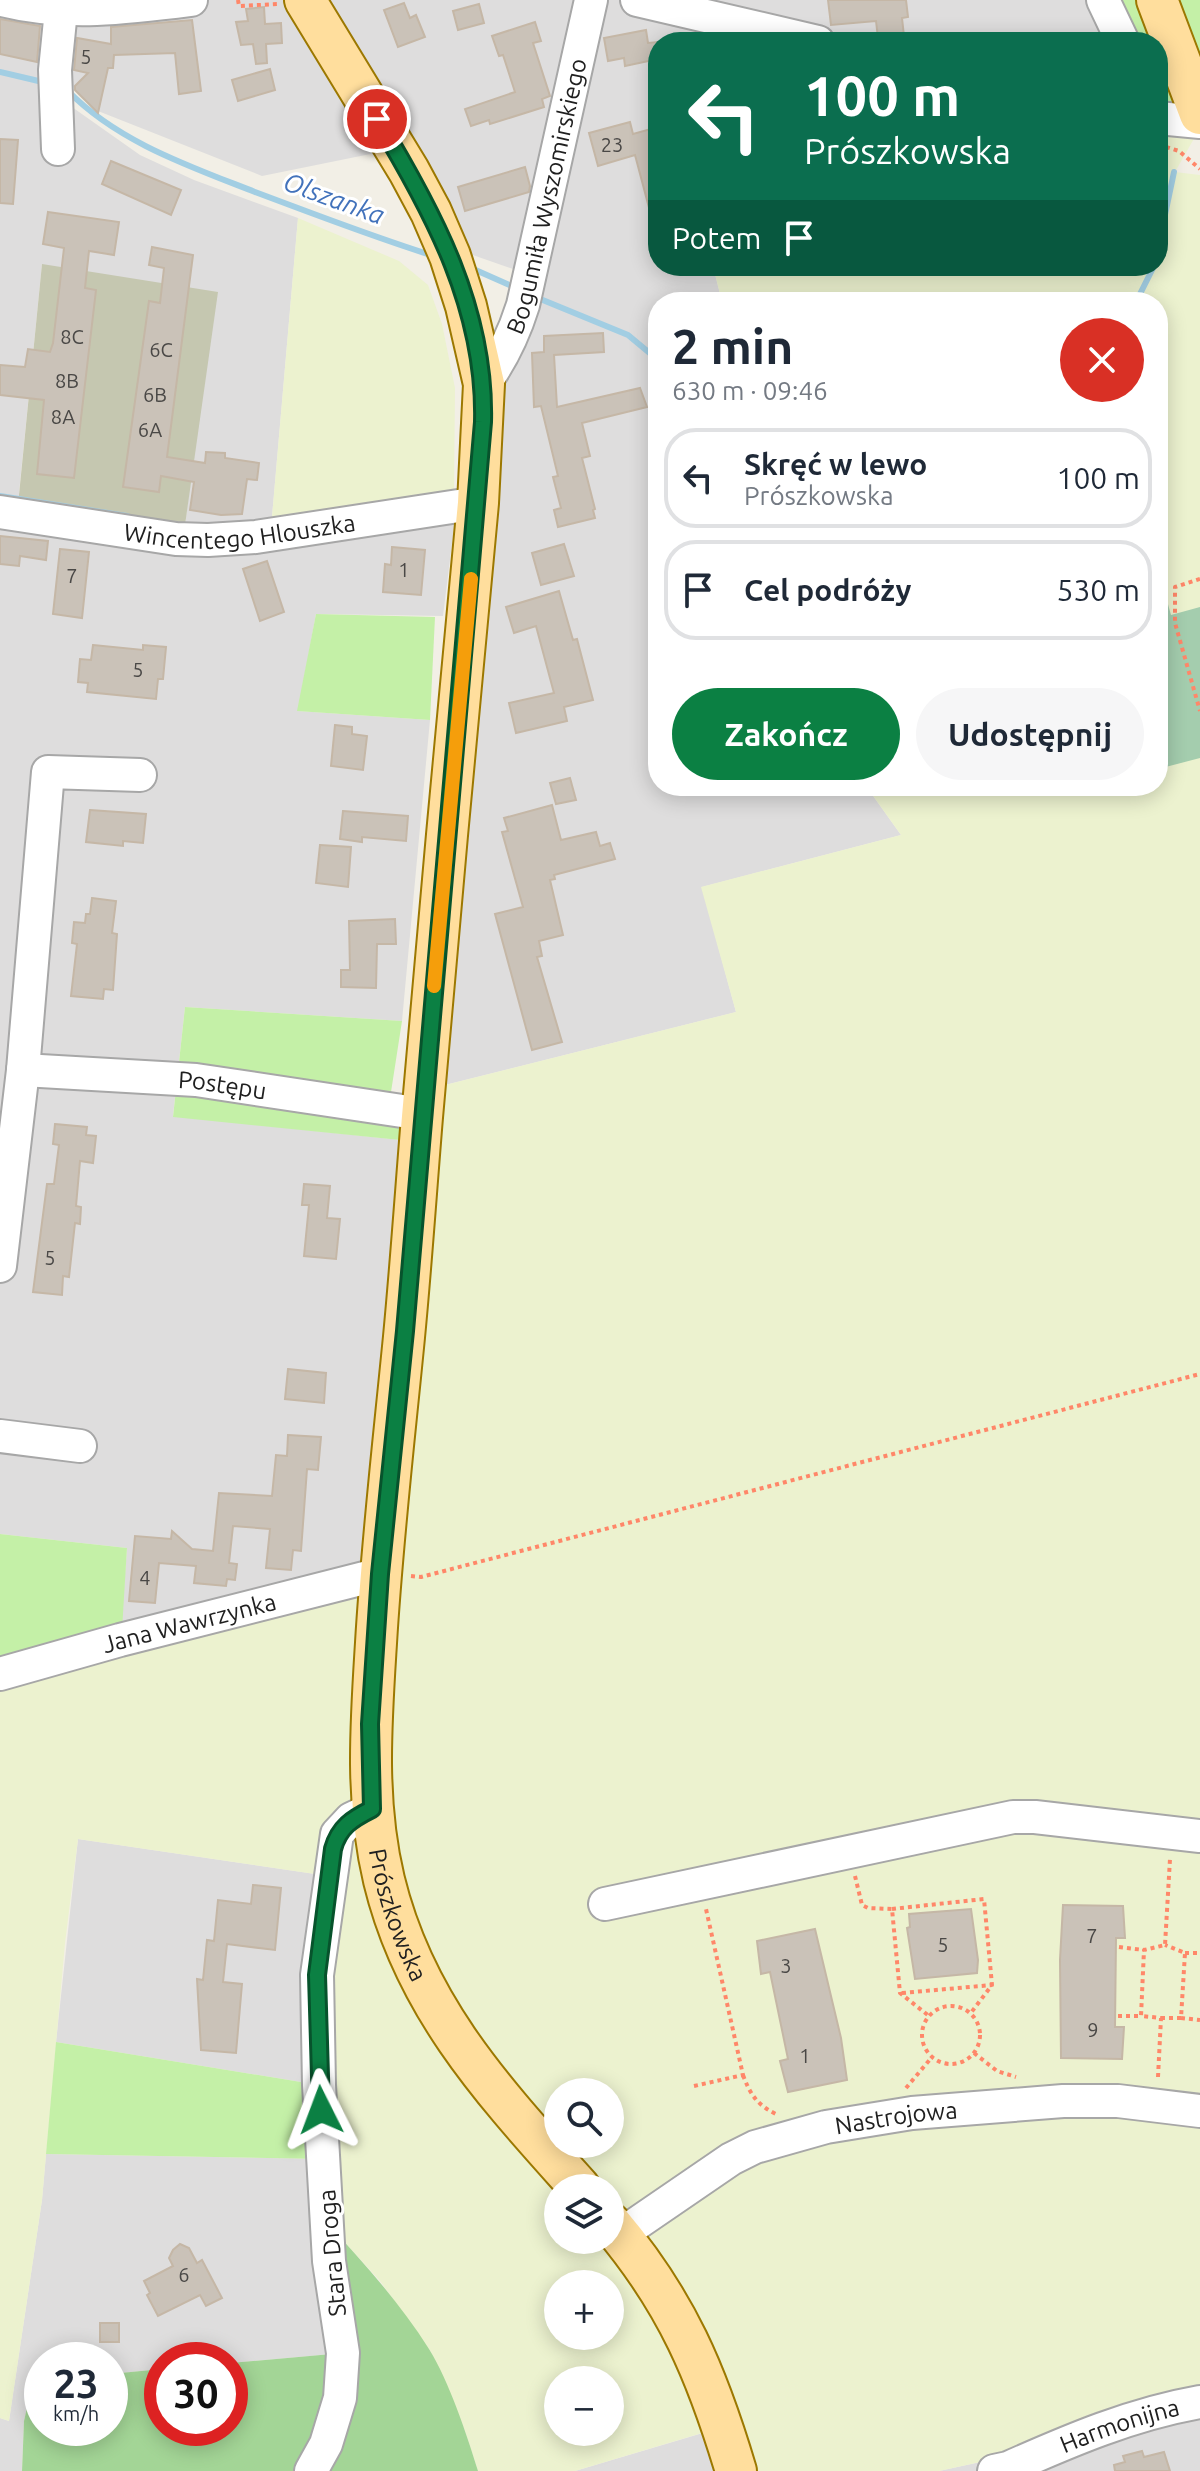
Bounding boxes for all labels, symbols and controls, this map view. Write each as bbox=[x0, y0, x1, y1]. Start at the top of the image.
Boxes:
house number: 5 bbox=[80, 45, 92, 68]
street label: Bogumiła Wyszomirskiego bbox=[500, 56, 591, 338]
icon: left bbox=[672, 64, 776, 168]
text: 100 m bbox=[804, 64, 960, 127]
pin bbox=[343, 85, 411, 153]
icon: arrive bbox=[355, 97, 399, 141]
text: Prószkowska bbox=[804, 130, 1011, 171]
house number: 23 bbox=[601, 133, 623, 156]
water label: Olszanka bbox=[280, 166, 388, 230]
icon: arrive bbox=[777, 216, 821, 260]
text: Potem bbox=[672, 221, 761, 255]
button: close bbox=[1060, 318, 1144, 402]
text: 2 min bbox=[672, 319, 793, 373]
house number: 8C bbox=[60, 325, 84, 348]
house number: 6C bbox=[149, 338, 173, 361]
house number: 8B bbox=[55, 369, 79, 392]
text: 630 m · 09:46 bbox=[672, 376, 828, 405]
house number: 6B bbox=[143, 383, 167, 406]
house number: 8A bbox=[51, 405, 75, 428]
house number: 6A bbox=[138, 418, 162, 441]
text: Skręć w lewo bbox=[744, 447, 927, 481]
icon: left bbox=[676, 456, 720, 500]
text: 100 m bbox=[1056, 461, 1140, 495]
text: Prószkowska bbox=[744, 481, 894, 510]
street label: Wincentego Hlouszka bbox=[122, 508, 357, 554]
house number: 1 bbox=[398, 558, 410, 581]
house number: 7 bbox=[66, 564, 78, 587]
icon: arrive bbox=[676, 568, 720, 612]
text: Cel podróży bbox=[744, 573, 911, 607]
text: 530 m bbox=[1056, 573, 1140, 607]
house number: 5 bbox=[132, 658, 144, 681]
button: Zakończ bbox=[672, 688, 900, 780]
button: Udostępnij bbox=[916, 688, 1144, 780]
street label: Postępu bbox=[177, 1065, 268, 1104]
house number: 5 bbox=[44, 1246, 56, 1269]
house number: 4 bbox=[139, 1566, 151, 1589]
street label: Jana Wawrzynka bbox=[99, 1587, 279, 1658]
street label: Prószkowska bbox=[364, 1846, 433, 1985]
house number: 7 bbox=[1086, 1924, 1098, 1947]
house number: 5 bbox=[937, 1933, 949, 1956]
house number: 3 bbox=[780, 1954, 792, 1977]
house number: 9 bbox=[1087, 2018, 1099, 2041]
house number: 1 bbox=[799, 2044, 811, 2067]
position arrow bbox=[279, 2068, 363, 2152]
map controls bbox=[544, 2078, 624, 2446]
button: search bbox=[544, 2078, 624, 2158]
street label: Nastrojowa bbox=[833, 2096, 958, 2139]
button: layers bbox=[544, 2174, 624, 2254]
street label: Stara Droga bbox=[313, 2188, 351, 2318]
house number: 6 bbox=[178, 2263, 190, 2286]
button: + bbox=[544, 2270, 624, 2350]
speed limit sign: 30 bbox=[144, 2342, 248, 2446]
text: 23 bbox=[53, 2361, 99, 2406]
button: − bbox=[544, 2366, 624, 2446]
street label: Harmonijna bbox=[1056, 2393, 1182, 2458]
text: km/h bbox=[53, 2402, 99, 2425]

